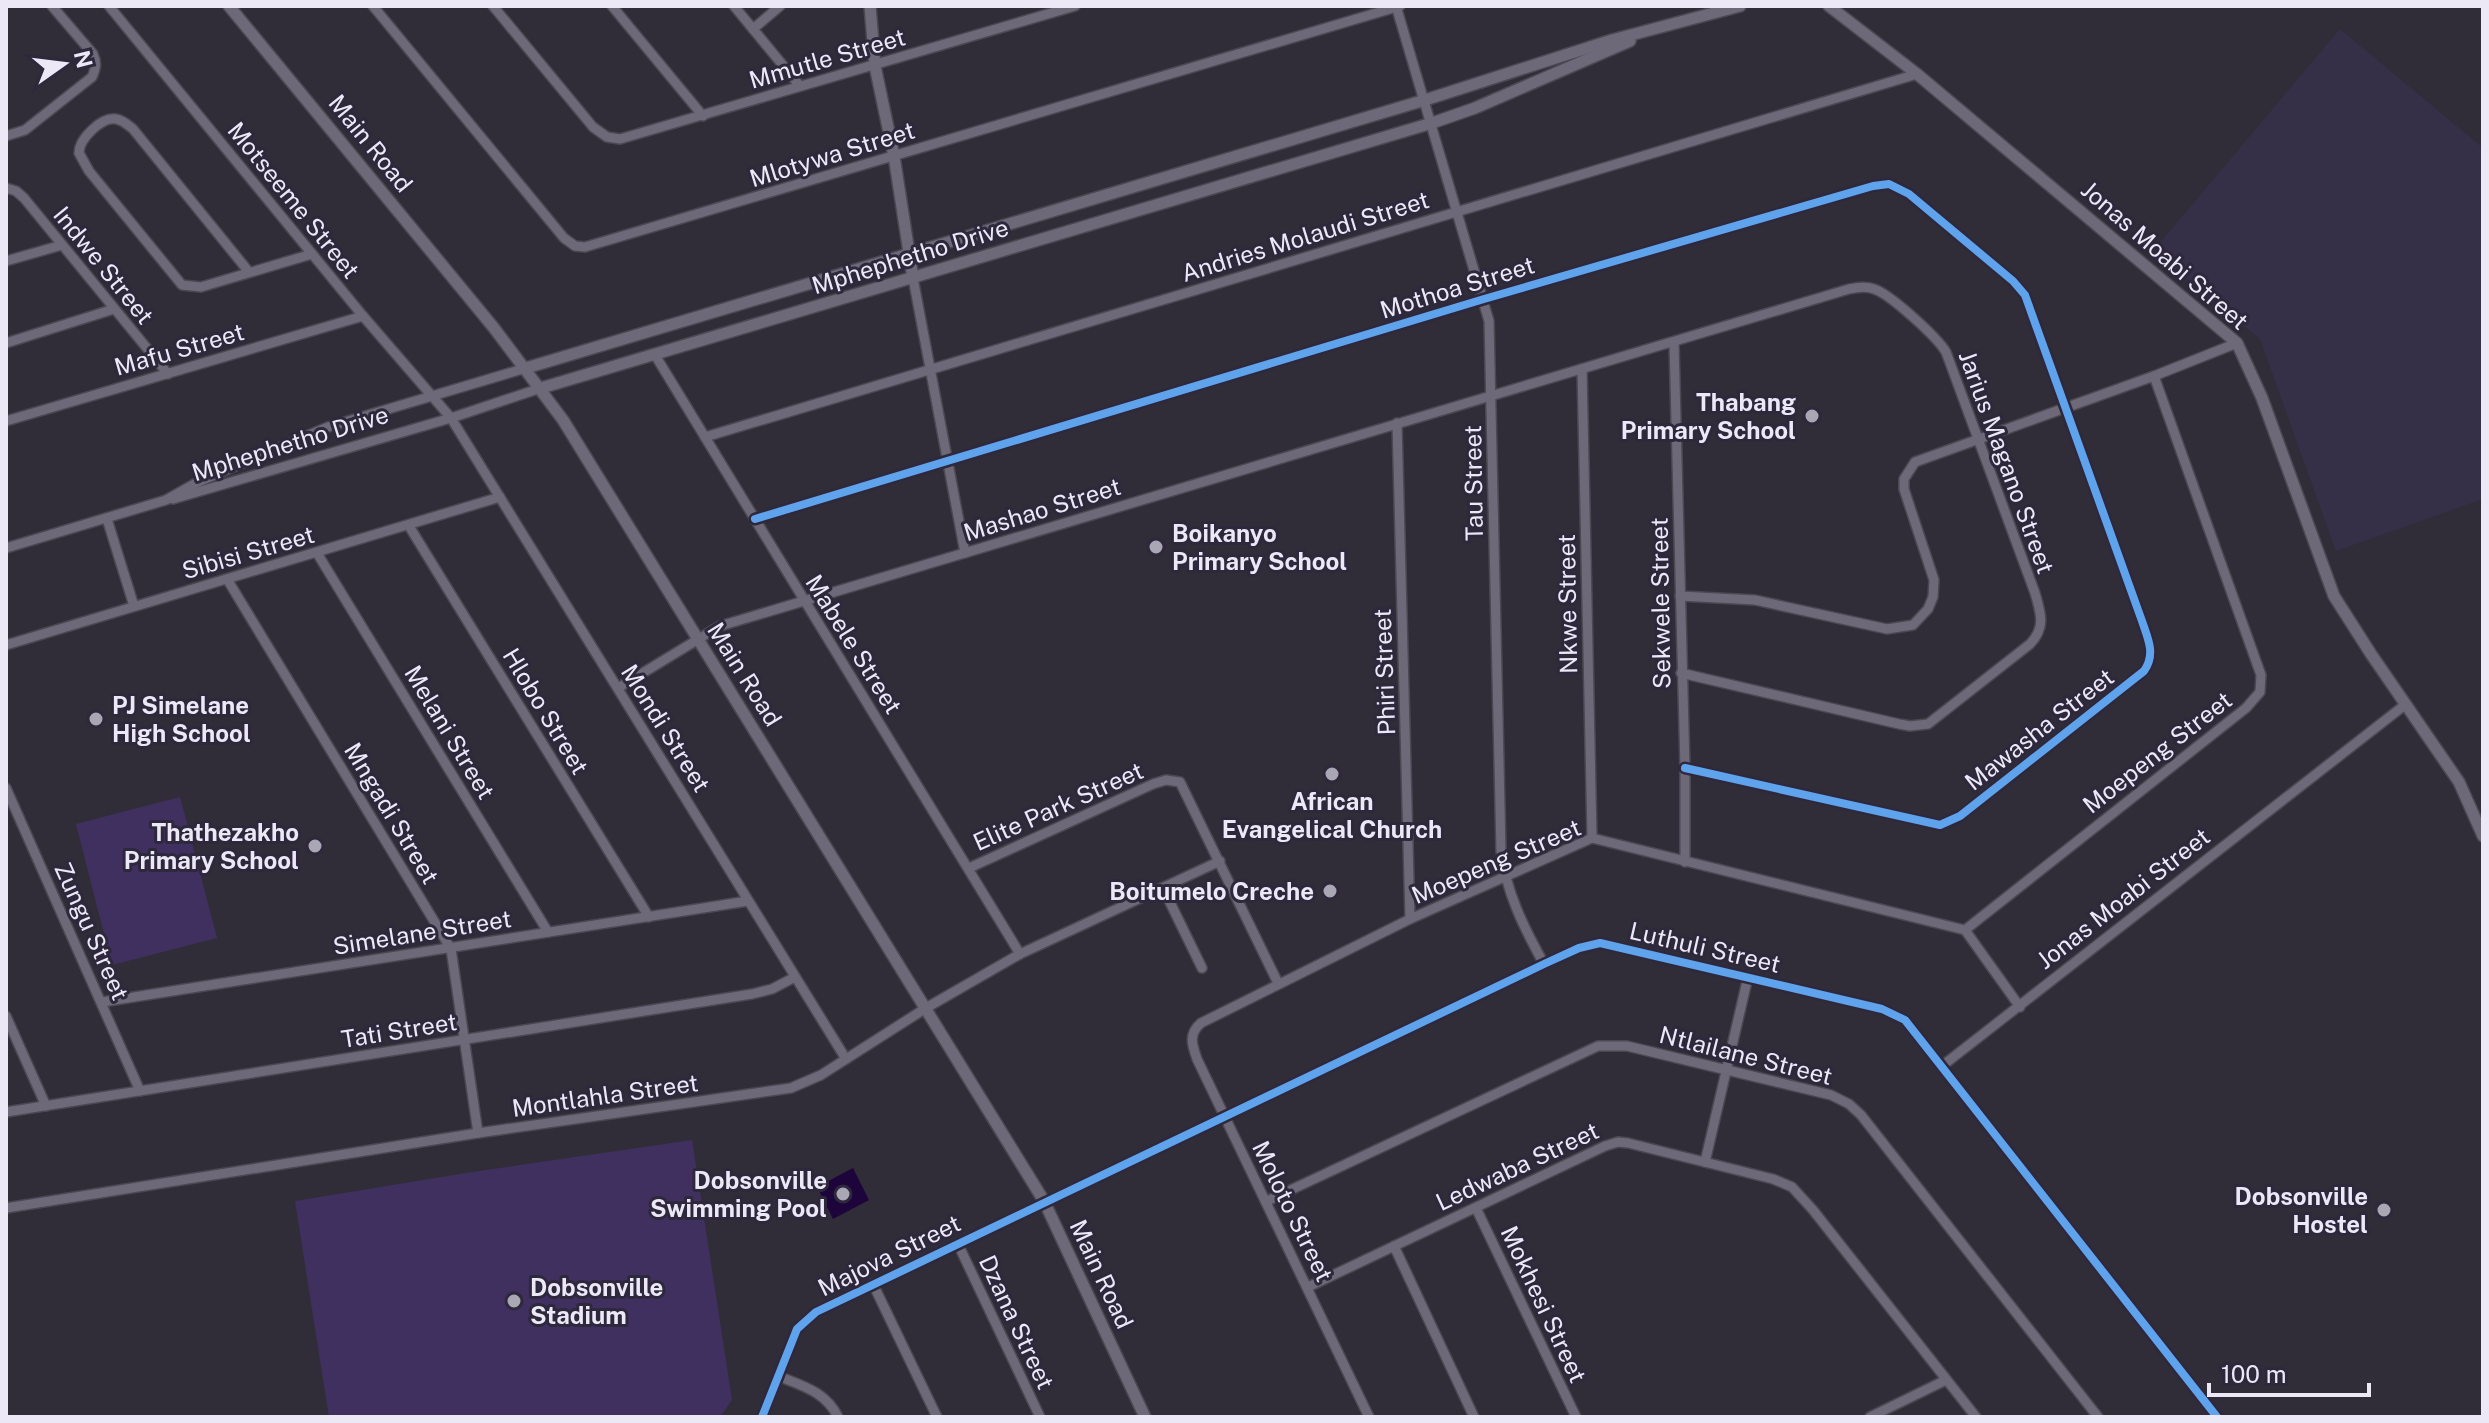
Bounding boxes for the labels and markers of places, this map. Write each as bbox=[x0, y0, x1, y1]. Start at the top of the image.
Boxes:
place label: Thabang Primary School bbox=[1621, 388, 1796, 444]
marker: Thabang Primary School bbox=[1803, 407, 1821, 425]
place label: Boikanyo Primary School bbox=[1172, 519, 1347, 575]
marker: Boikanyo Primary School bbox=[1147, 538, 1165, 556]
place label: PJ Simelane High School bbox=[112, 691, 251, 747]
marker: PJ Simelane High School bbox=[87, 710, 105, 728]
marker: African Evangelical Church bbox=[1323, 765, 1341, 783]
place label: African Evangelical Church bbox=[1222, 787, 1442, 843]
place label: Thathezakho Primary School bbox=[124, 818, 299, 874]
marker: Thathezakho Primary School bbox=[306, 837, 324, 855]
place label: Boitumelo Creche bbox=[1109, 877, 1314, 905]
marker: Boitumelo Creche bbox=[1321, 882, 1339, 900]
place label: Dobsonville Swimming Pool bbox=[650, 1166, 827, 1222]
place label: Dobsonville Hostel bbox=[2235, 1182, 2368, 1238]
marker: Dobsonville Swimming Pool bbox=[834, 1185, 852, 1203]
marker: Dobsonville Hostel bbox=[2375, 1201, 2393, 1219]
place label: Dobsonville Stadium bbox=[530, 1273, 663, 1329]
marker: Dobsonville Stadium bbox=[505, 1292, 523, 1310]

